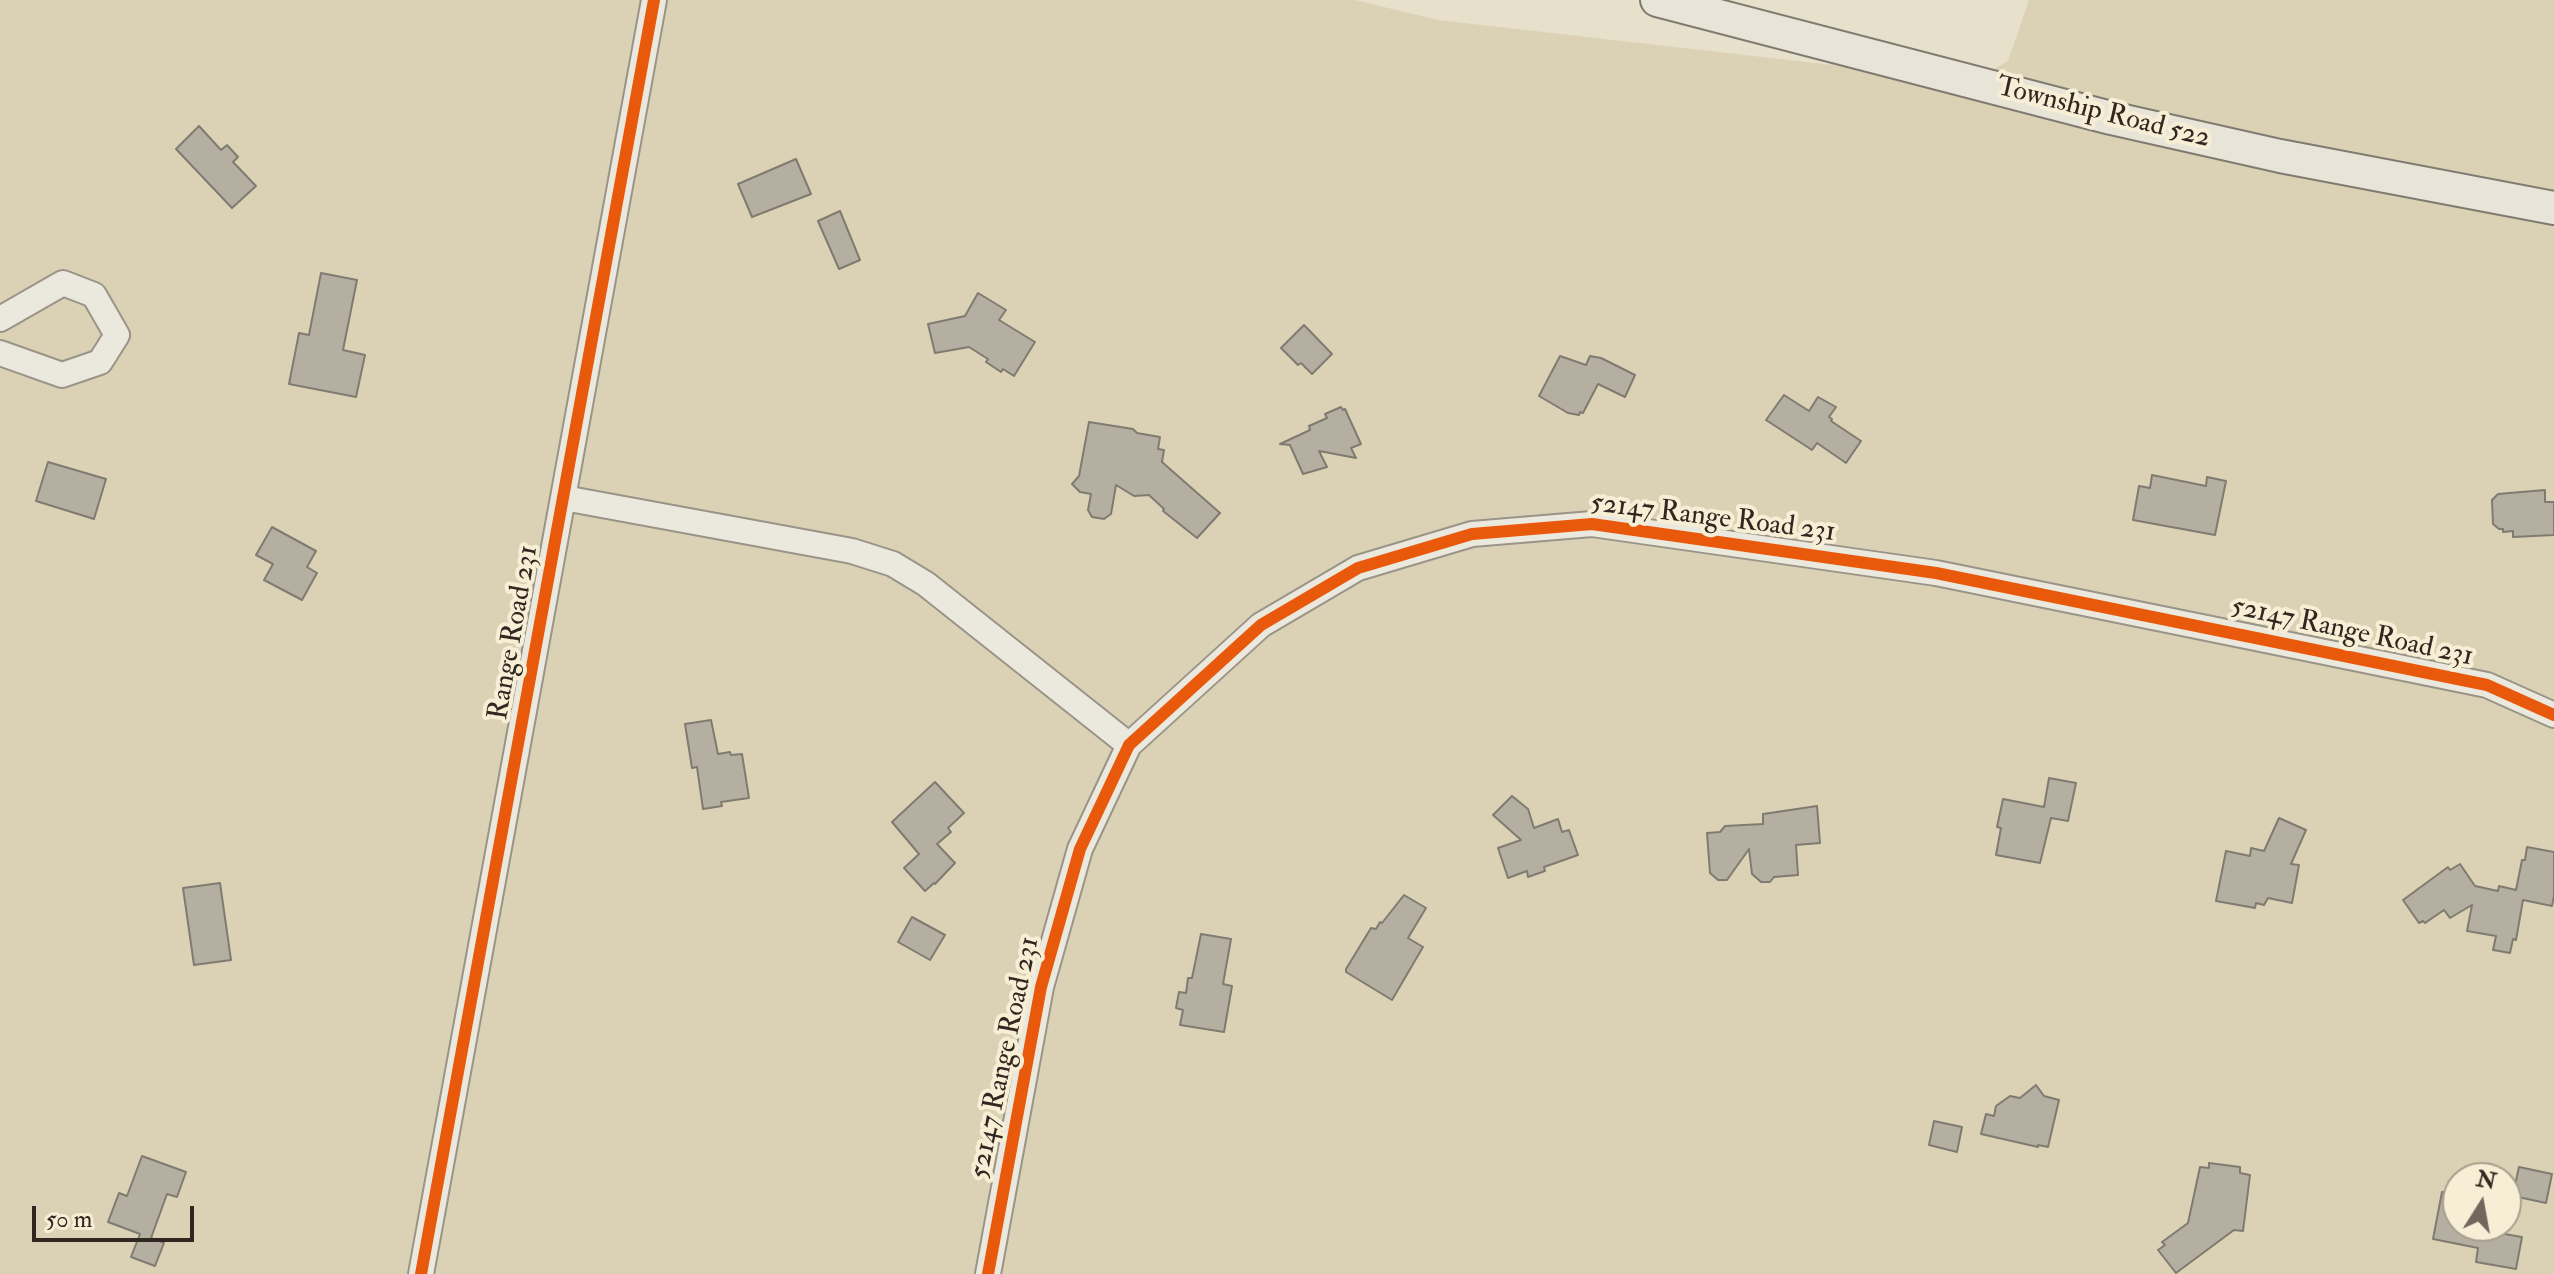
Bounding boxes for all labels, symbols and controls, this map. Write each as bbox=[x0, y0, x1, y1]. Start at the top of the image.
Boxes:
street label: Township Road 522 bbox=[1993, 71, 2213, 157]
street label: 52147 Range Road 231 bbox=[1589, 487, 1837, 551]
street label: Range Road 231 bbox=[483, 543, 547, 723]
street label: 52147 Range Road 231 bbox=[2228, 591, 2476, 675]
street label: 52147 Range Road 231 bbox=[964, 934, 1048, 1182]
north arrow bbox=[2442, 1162, 2522, 1242]
text: N bbox=[2474, 1165, 2499, 1196]
scale bar bbox=[36, 1190, 198, 1240]
text: 50 m bbox=[46, 1204, 92, 1235]

